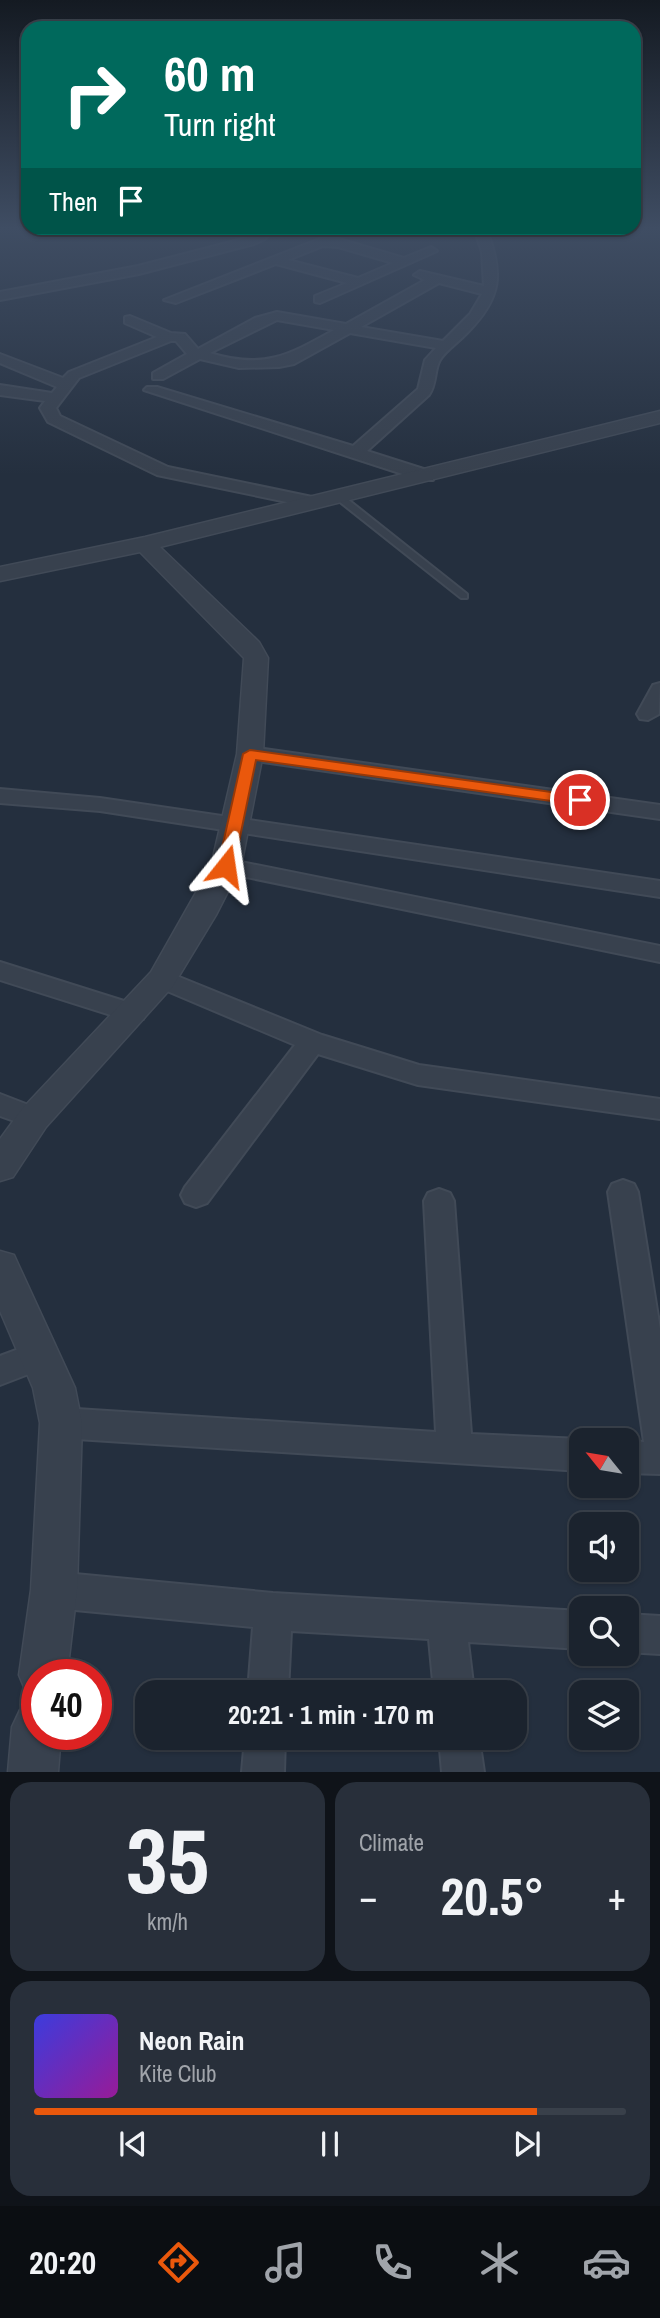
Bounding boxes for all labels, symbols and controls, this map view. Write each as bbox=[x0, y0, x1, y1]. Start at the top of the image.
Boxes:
text: 60 m bbox=[164, 40, 256, 106]
icon: right bbox=[49, 49, 140, 140]
text: Turn right bbox=[164, 103, 276, 146]
icon: arrive bbox=[112, 182, 150, 220]
text: Then bbox=[49, 184, 98, 219]
pin bbox=[550, 770, 610, 830]
icon: arrive bbox=[561, 781, 599, 819]
position arrow bbox=[189, 829, 263, 903]
north arrow bbox=[569, 1428, 639, 1498]
map controls bbox=[569, 1428, 639, 1750]
button: sound bbox=[569, 1512, 639, 1582]
button: search bbox=[569, 1596, 639, 1666]
speed limit sign: 40 bbox=[21, 1659, 112, 1750]
button: layers bbox=[569, 1680, 639, 1750]
text: 20:21 · 1 min · 170 m bbox=[228, 1697, 434, 1732]
text: 35 bbox=[126, 1799, 209, 1921]
text: Climate bbox=[359, 1827, 424, 1858]
text: 20.5° bbox=[441, 1861, 544, 1931]
text: − bbox=[359, 1871, 377, 1922]
text: + bbox=[608, 1871, 626, 1922]
text: km/h bbox=[147, 1906, 188, 1937]
text: Neon Rain bbox=[139, 2023, 244, 2058]
text: Kite Club bbox=[139, 2058, 217, 2089]
icon: previous bbox=[114, 2125, 152, 2163]
icon: pause bbox=[311, 2125, 349, 2163]
icon: next bbox=[508, 2125, 546, 2163]
icon: directions bbox=[154, 2238, 203, 2287]
icon: music bbox=[261, 2238, 310, 2287]
icon: phone bbox=[368, 2238, 417, 2287]
icon: climate bbox=[475, 2238, 524, 2287]
icon: car bbox=[582, 2238, 631, 2287]
text: 20:20 bbox=[29, 2241, 96, 2284]

